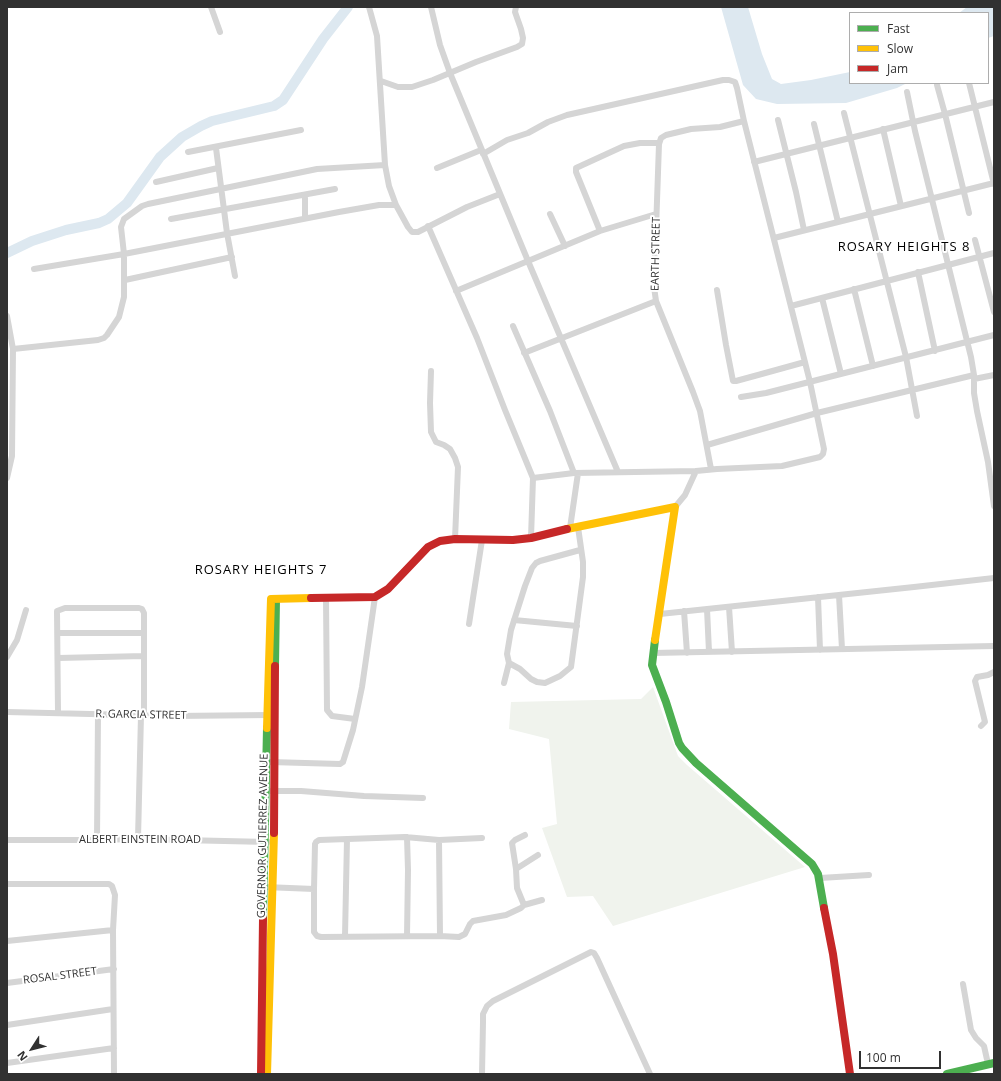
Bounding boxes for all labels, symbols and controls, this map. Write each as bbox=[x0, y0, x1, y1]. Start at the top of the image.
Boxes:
legend bbox=[849, 12, 989, 84]
text: Fast bbox=[887, 20, 910, 37]
text: Slow bbox=[887, 40, 913, 57]
text: Jam bbox=[887, 60, 908, 77]
street label: EARTH STREET bbox=[649, 217, 663, 291]
district label: ROSARY HEIGHTS 8 bbox=[838, 239, 970, 255]
district label: ROSARY HEIGHTS 7 bbox=[195, 562, 327, 578]
street label: R. GARCIA STREET bbox=[95, 708, 187, 722]
street label: GOVERNOR GUTIERREZ AVENUE bbox=[255, 754, 271, 918]
street label: ALBERT EINSTEIN ROAD bbox=[79, 833, 201, 847]
street label: ROSAL STREET bbox=[22, 965, 98, 987]
north arrow bbox=[12, 1029, 52, 1069]
scale bar bbox=[861, 1043, 943, 1069]
text: N bbox=[13, 1048, 31, 1064]
text: 100 m bbox=[866, 1049, 901, 1066]

